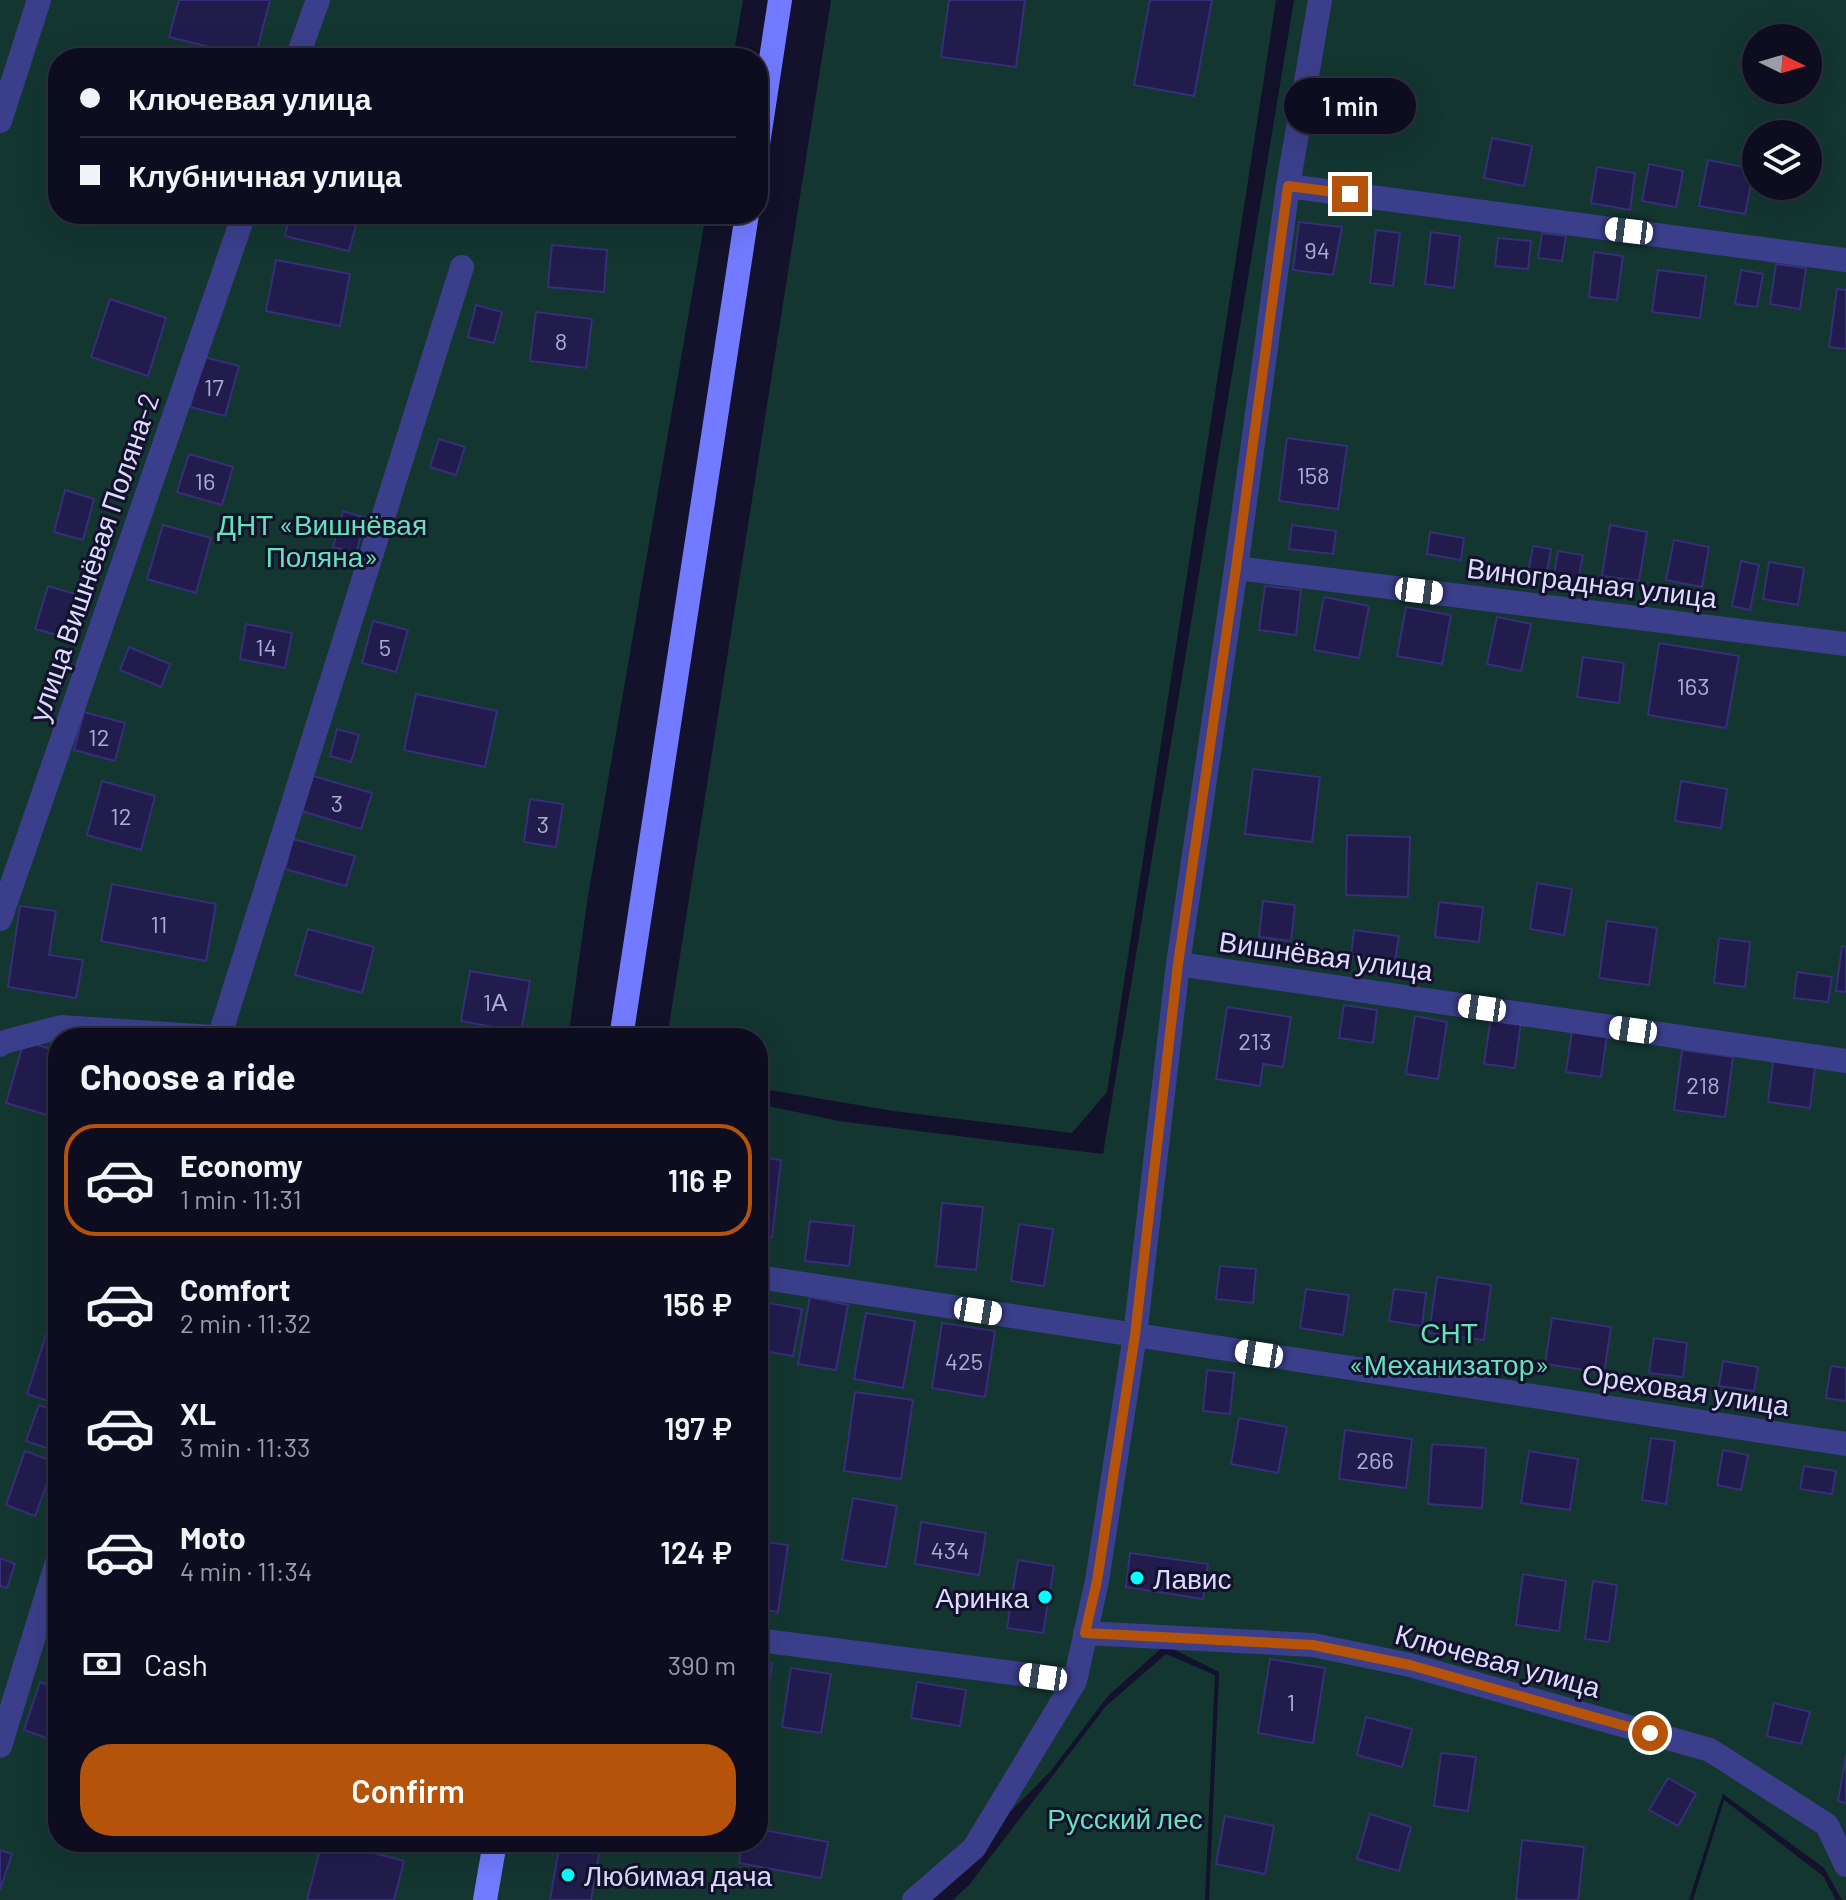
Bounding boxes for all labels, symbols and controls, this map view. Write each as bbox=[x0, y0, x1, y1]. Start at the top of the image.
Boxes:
north arrow bbox=[1742, 24, 1822, 104]
map controls bbox=[1742, 24, 1822, 200]
callout: 1 min bbox=[1284, 78, 1416, 134]
text: Ключевая улица bbox=[128, 80, 371, 116]
text: 1 min bbox=[1322, 90, 1378, 121]
button: layers bbox=[1742, 120, 1822, 200]
text: Клубничная улица bbox=[128, 157, 402, 193]
route end bbox=[1332, 176, 1368, 212]
car bbox=[1604, 216, 1654, 246]
house number: 94 bbox=[1304, 235, 1330, 264]
house number: 8 bbox=[555, 326, 567, 355]
house number: 17 bbox=[204, 372, 224, 401]
street label: улица Вишнёвая Поляна-2 bbox=[21, 388, 165, 726]
house number: 158 bbox=[1296, 460, 1330, 489]
house number: 16 bbox=[195, 466, 215, 495]
park label: ДНТ «Вишнёвая Поляна» bbox=[217, 507, 427, 573]
street label: Виноградная улица bbox=[1465, 550, 1719, 614]
car bbox=[1394, 576, 1444, 606]
house number: 14 bbox=[255, 632, 277, 661]
house number: 5 bbox=[379, 632, 391, 661]
house number: 163 bbox=[1676, 671, 1710, 700]
house number: 12 bbox=[88, 722, 110, 751]
house number: 3 bbox=[331, 788, 343, 817]
house number: 12 bbox=[110, 801, 132, 830]
house number: 3 bbox=[537, 809, 549, 838]
house number: 11 bbox=[151, 909, 167, 938]
street label: Вишнёвая улица bbox=[1217, 923, 1436, 987]
house number: 1А bbox=[483, 987, 507, 1016]
car bbox=[1457, 993, 1507, 1023]
car bbox=[1608, 1015, 1658, 1045]
house number: 213 bbox=[1238, 1026, 1272, 1055]
text: Choose a ride bbox=[80, 1054, 296, 1097]
house number: 218 bbox=[1686, 1070, 1720, 1099]
icon: car bbox=[84, 1144, 156, 1216]
text: Economy bbox=[180, 1147, 303, 1183]
text: 116 ₽ bbox=[668, 1162, 732, 1198]
text: 1 min · 11:31 bbox=[180, 1183, 302, 1214]
icon: car bbox=[84, 1268, 156, 1340]
text: Comfort bbox=[180, 1271, 290, 1307]
text: 156 ₽ bbox=[663, 1286, 732, 1322]
car bbox=[952, 1295, 1004, 1327]
text: 2 min · 11:32 bbox=[180, 1307, 312, 1338]
park label: СНТ «Механизатор» bbox=[1349, 1315, 1549, 1381]
car bbox=[1233, 1338, 1285, 1370]
house number: 425 bbox=[945, 1346, 983, 1375]
street label: Ореховая улица bbox=[1580, 1356, 1793, 1422]
icon: car bbox=[84, 1392, 156, 1464]
text: XL bbox=[180, 1395, 216, 1431]
text: 197 ₽ bbox=[664, 1410, 732, 1446]
text: 3 min · 11:33 bbox=[180, 1431, 310, 1462]
house number: 266 bbox=[1356, 1445, 1394, 1474]
icon: car bbox=[84, 1516, 156, 1588]
text: Moto bbox=[180, 1519, 246, 1555]
text: 124 ₽ bbox=[660, 1534, 732, 1570]
house number: 434 bbox=[931, 1535, 969, 1564]
text: 4 min · 11:34 bbox=[180, 1555, 312, 1586]
place label: Лавис bbox=[1153, 1561, 1231, 1595]
marker: Лавис bbox=[1128, 1569, 1146, 1587]
place label: Аринка bbox=[935, 1580, 1029, 1614]
marker: Аринка bbox=[1036, 1588, 1054, 1606]
street label: Ключевая улица bbox=[1392, 1616, 1605, 1704]
icon: cash bbox=[80, 1642, 124, 1686]
text: Cash bbox=[144, 1646, 208, 1682]
text: 390 m bbox=[668, 1649, 736, 1680]
car bbox=[1018, 1662, 1068, 1692]
house number: 1 bbox=[1287, 1687, 1295, 1716]
route start bbox=[1632, 1715, 1668, 1751]
button: Confirm bbox=[80, 1744, 736, 1836]
park label: Русский лес bbox=[1047, 1801, 1203, 1835]
place label: Любимая дача bbox=[584, 1858, 773, 1892]
marker: Любимая дача bbox=[559, 1866, 577, 1884]

